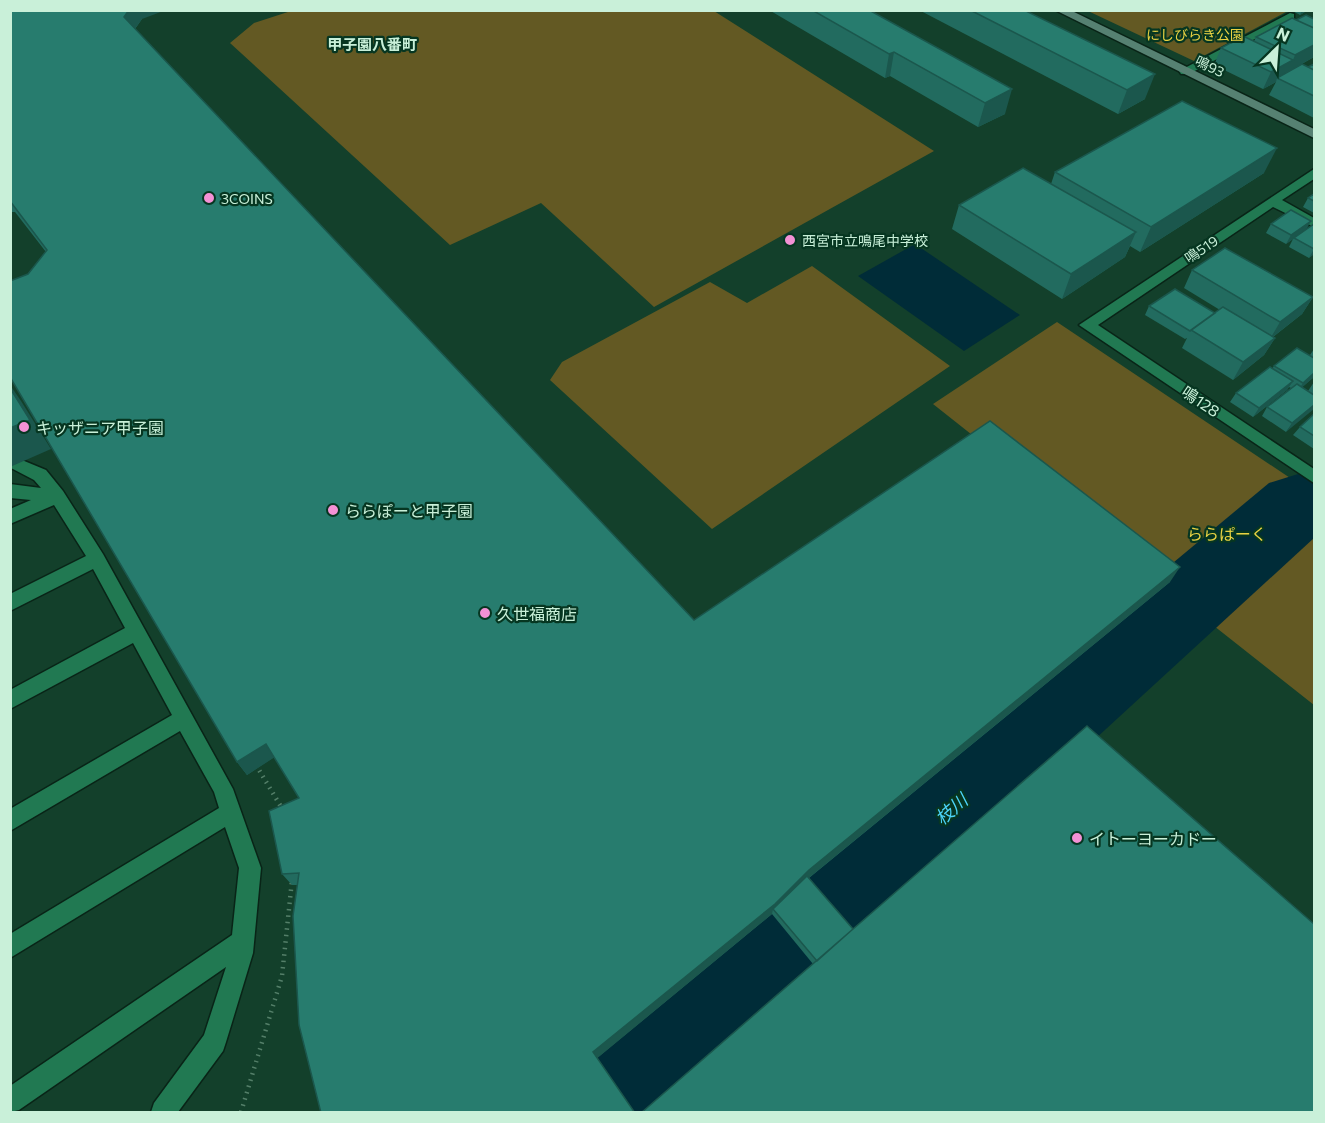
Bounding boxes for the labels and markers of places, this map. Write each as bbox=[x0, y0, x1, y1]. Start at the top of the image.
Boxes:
place label: 3COINS bbox=[221, 190, 273, 207]
marker: 3COINS bbox=[202, 191, 216, 205]
place label: 西宮市立鳴尾中学校 bbox=[802, 232, 928, 249]
marker: 西宮市立鳴尾中学校 bbox=[783, 233, 797, 247]
place label: キッザニア甲子園 bbox=[36, 418, 164, 437]
marker: キッザニア甲子園 bbox=[17, 420, 31, 434]
place label: ららぽーと甲子園 bbox=[345, 501, 473, 520]
marker: ららぽーと甲子園 bbox=[326, 503, 340, 517]
place label: 久世福商店 bbox=[497, 604, 577, 623]
marker: 久世福商店 bbox=[478, 606, 492, 620]
place label: イトーヨーカドー bbox=[1089, 829, 1217, 848]
marker: イトーヨーカドー bbox=[1070, 831, 1084, 845]

